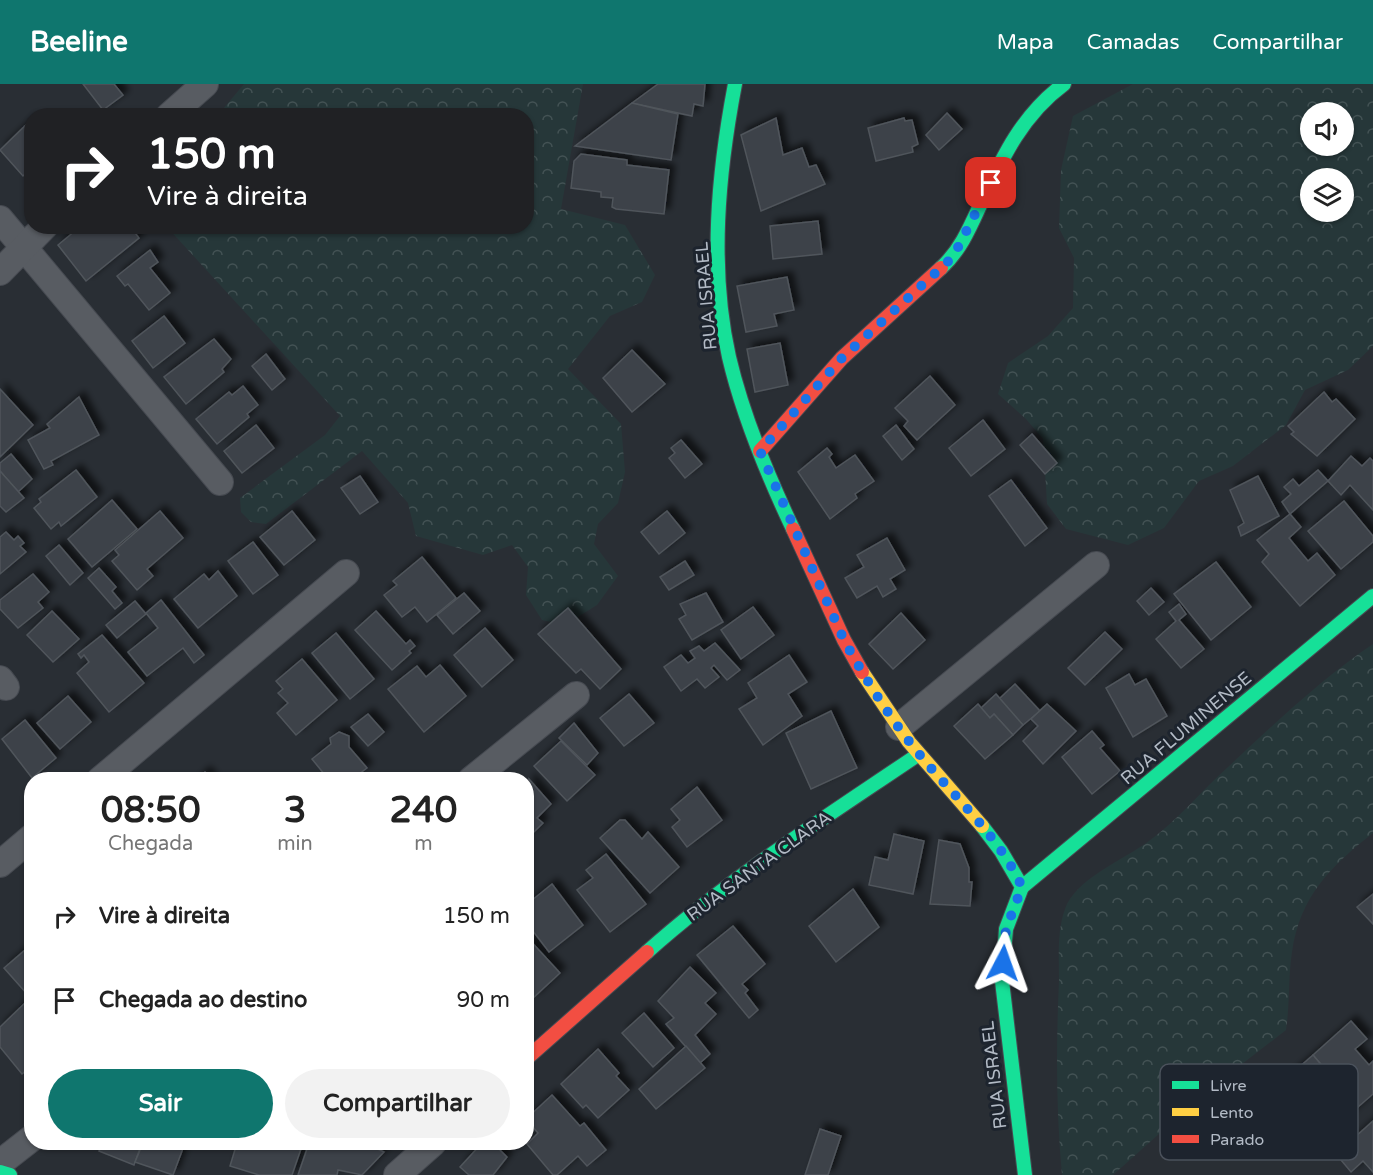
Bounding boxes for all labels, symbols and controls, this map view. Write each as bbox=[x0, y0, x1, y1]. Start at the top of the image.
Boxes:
text: Beeline bbox=[30, 25, 128, 59]
text: Mapa bbox=[997, 30, 1054, 55]
text: Camadas bbox=[1087, 30, 1179, 55]
text: Compartilhar bbox=[1212, 30, 1343, 55]
map controls bbox=[1300, 102, 1354, 222]
button: sound bbox=[1300, 102, 1354, 156]
text: 150 m bbox=[147, 129, 276, 180]
icon: right bbox=[48, 132, 126, 210]
pin bbox=[965, 157, 1016, 208]
icon: arrive bbox=[974, 166, 1007, 199]
button: layers bbox=[1300, 168, 1354, 222]
text: Vire à direita bbox=[147, 180, 308, 213]
street label: RUA ISRAEL bbox=[690, 240, 722, 351]
street label: RUA FLUMINENSE bbox=[1116, 667, 1256, 789]
text: 08:50 bbox=[101, 789, 201, 832]
text: 3 bbox=[284, 789, 306, 832]
text: 240 bbox=[389, 789, 457, 832]
street label: RUA SANTA CLARA bbox=[682, 806, 836, 926]
text: Chegada bbox=[108, 832, 193, 856]
text: min bbox=[277, 832, 313, 856]
text: m bbox=[414, 832, 433, 856]
icon: right bbox=[48, 900, 81, 933]
text: Vire à direita bbox=[99, 903, 230, 929]
text: 150 m bbox=[443, 903, 510, 929]
position arrow bbox=[971, 931, 1035, 995]
icon: arrive bbox=[48, 984, 81, 1017]
text: Chegada ao destino bbox=[99, 987, 307, 1013]
text: 90 m bbox=[456, 987, 510, 1013]
street label: RUA ISRAEL bbox=[976, 1019, 1012, 1130]
legend bbox=[1160, 1064, 1358, 1160]
button: Sair bbox=[48, 1069, 273, 1138]
button: Compartilhar bbox=[285, 1069, 510, 1138]
text: Livre bbox=[1210, 1076, 1247, 1096]
text: Lento bbox=[1210, 1103, 1254, 1123]
text: Parado bbox=[1210, 1130, 1264, 1150]

